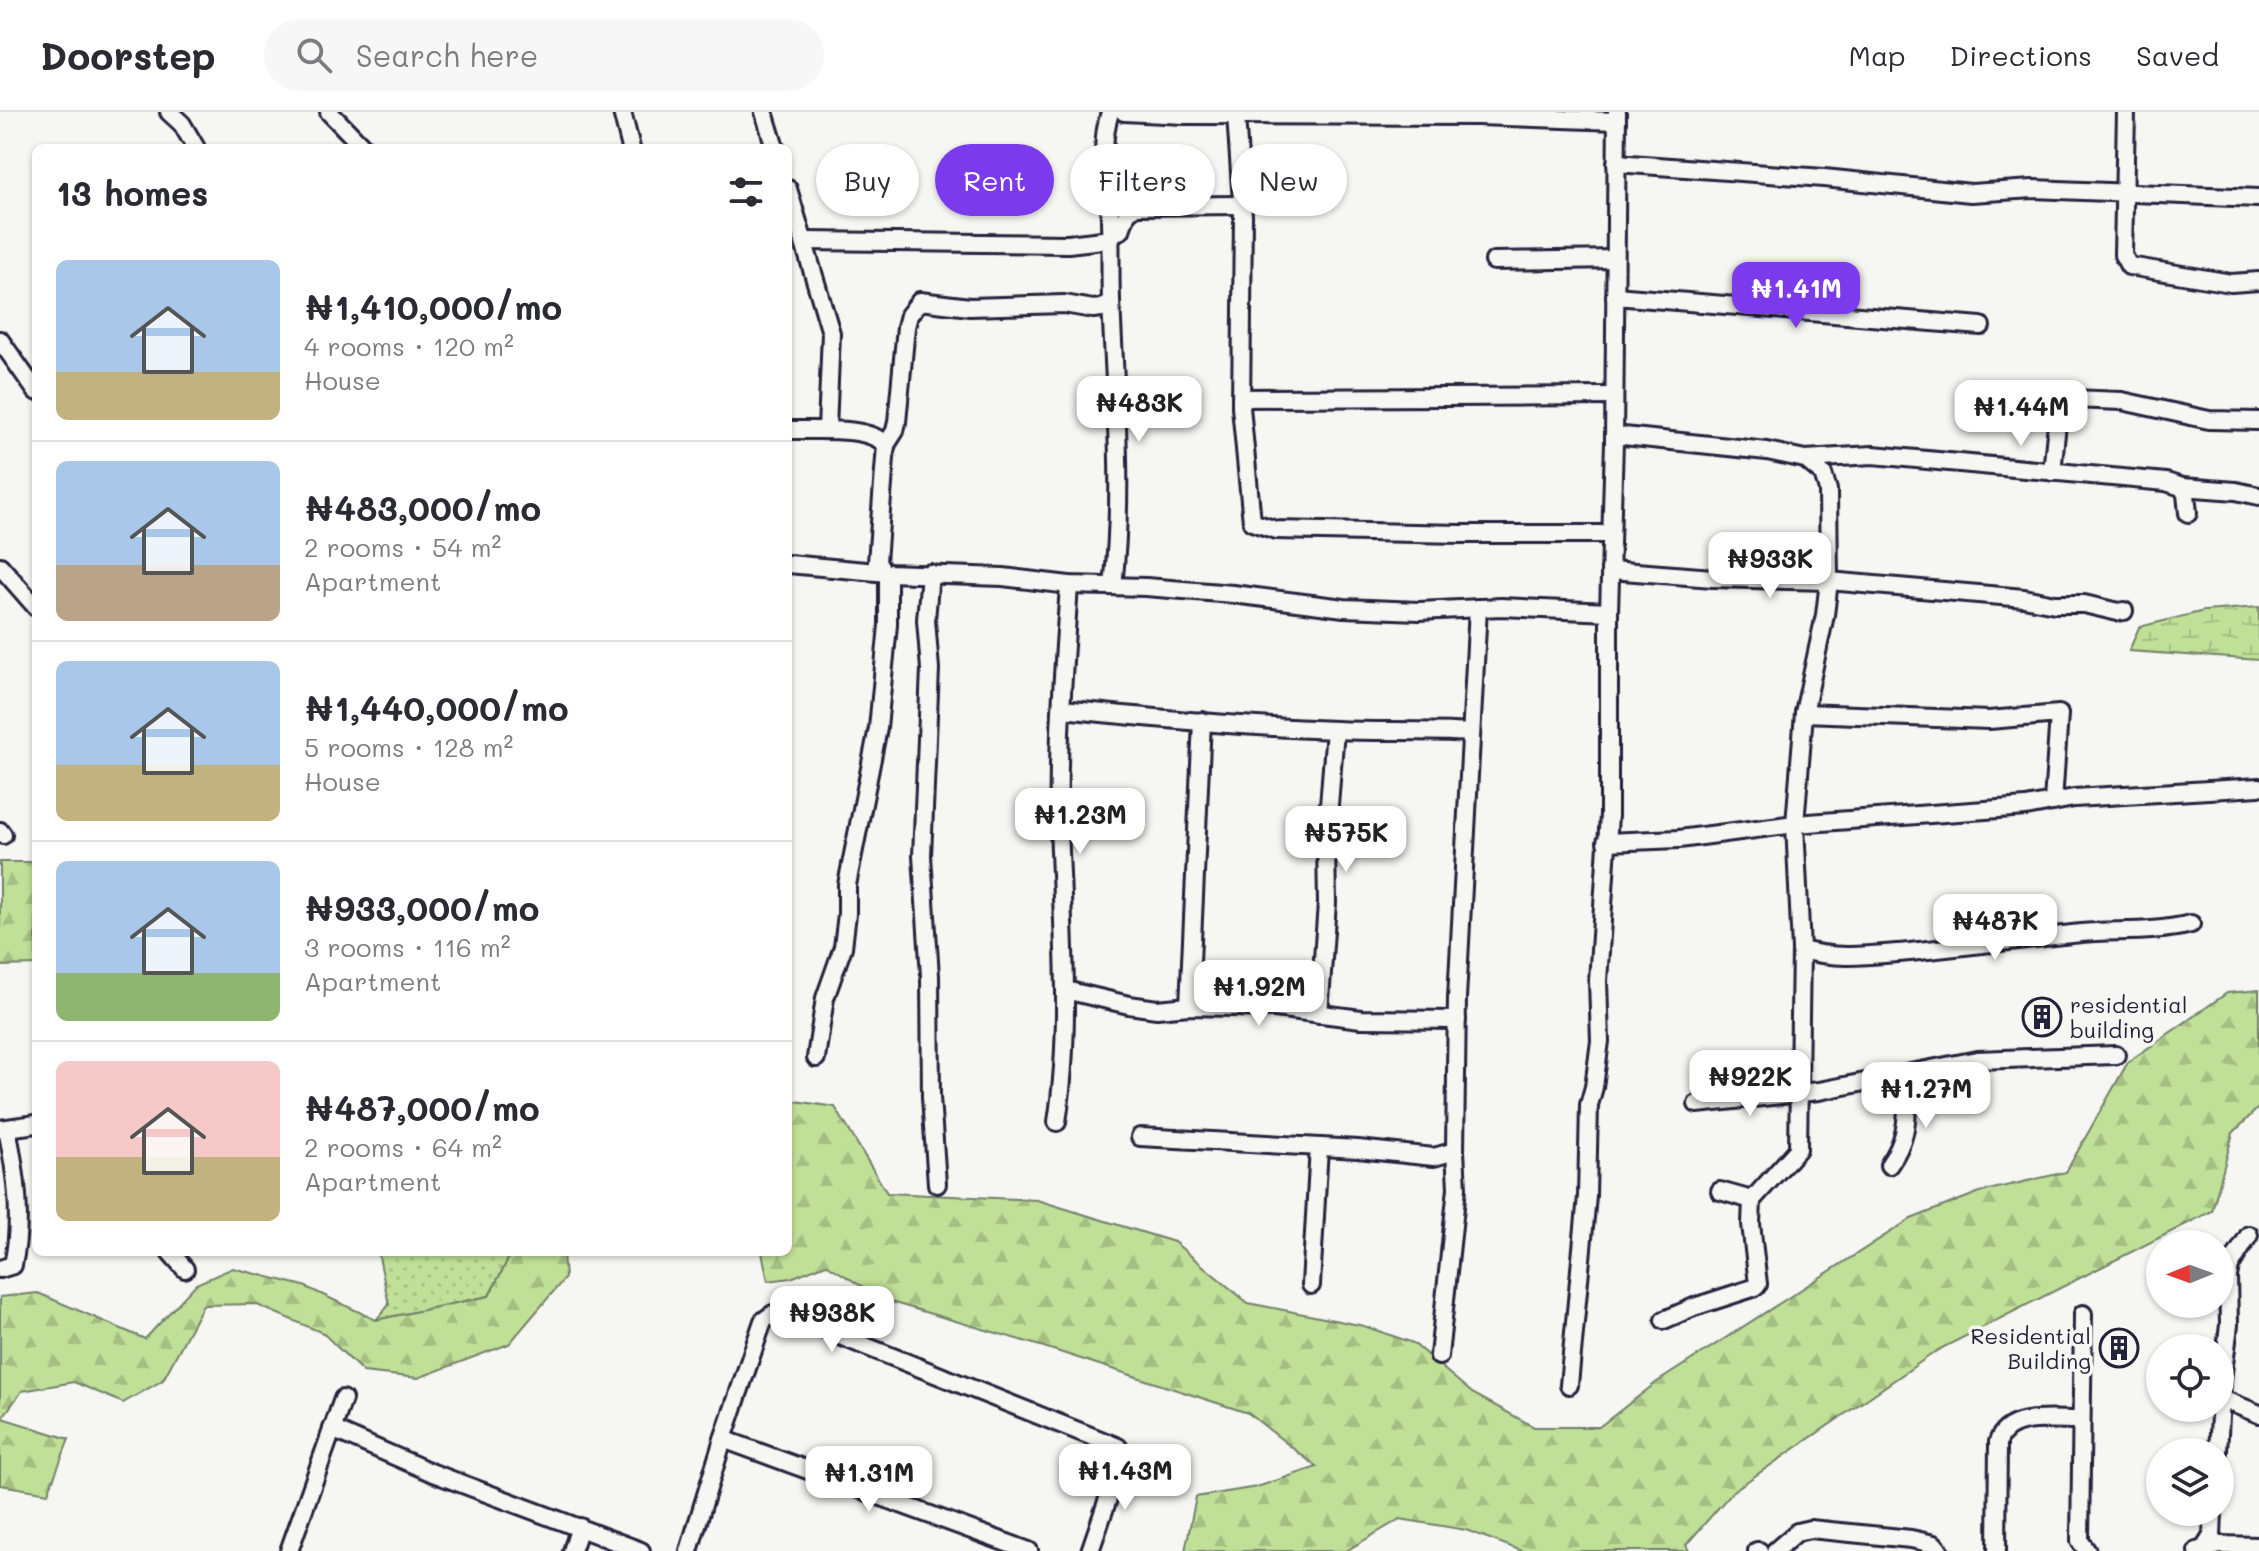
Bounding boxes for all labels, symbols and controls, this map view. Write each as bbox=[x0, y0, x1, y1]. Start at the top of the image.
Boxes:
search box bbox=[264, 19, 824, 91]
text: Doorstep bbox=[40, 30, 216, 80]
icon: search bbox=[292, 33, 336, 77]
text: Search here bbox=[356, 35, 538, 75]
text: Map bbox=[1849, 37, 1906, 73]
text: Directions bbox=[1950, 37, 2092, 73]
text: Saved bbox=[2136, 37, 2219, 73]
chip: Buy bbox=[816, 144, 919, 216]
chip: Rent bbox=[935, 144, 1054, 216]
chip: Filters bbox=[1070, 144, 1215, 216]
chip: New bbox=[1231, 144, 1347, 216]
text: 13 homes bbox=[56, 170, 209, 215]
icon: filters bbox=[724, 170, 768, 214]
pin: ₦1.41M bbox=[1731, 262, 1861, 330]
text: ₦1.41M bbox=[1750, 271, 1842, 305]
text: ₦1,410,000/mo bbox=[304, 284, 562, 329]
icon: home bbox=[120, 292, 216, 388]
text: 4 rooms · 120 m² bbox=[304, 329, 514, 363]
text: House bbox=[304, 363, 381, 397]
pin: ₦483K bbox=[1083, 376, 1195, 444]
pin: ₦1.44M bbox=[1956, 380, 2086, 448]
text: ₦483K bbox=[1095, 385, 1183, 419]
text: ₦1.44M bbox=[1973, 389, 2069, 423]
text: ₦483,000/mo bbox=[304, 485, 541, 530]
icon: home bbox=[120, 493, 216, 589]
text: 2 rooms · 54 m² bbox=[304, 530, 501, 564]
pin: ₦933K bbox=[1714, 532, 1826, 600]
text: ₦933K bbox=[1726, 541, 1814, 575]
text: Apartment bbox=[304, 564, 441, 598]
text: ₦1,440,000/mo bbox=[304, 685, 569, 730]
icon: home bbox=[120, 693, 216, 789]
text: 5 rooms · 128 m² bbox=[304, 730, 513, 764]
text: House bbox=[304, 764, 381, 798]
pin: ₦1.23M bbox=[1015, 788, 1145, 856]
text: ₦1.23M bbox=[1033, 797, 1127, 831]
pin: ₦575K bbox=[1290, 806, 1402, 874]
text: ₦575K bbox=[1303, 815, 1389, 849]
text: ₦933,000/mo bbox=[304, 885, 539, 930]
icon: home bbox=[120, 893, 216, 989]
pin: ₦487K bbox=[1939, 894, 2051, 962]
text: ₦487K bbox=[1951, 903, 2039, 937]
text: 3 rooms · 116 m² bbox=[304, 930, 511, 964]
pin: ₦1.92M bbox=[1194, 960, 1324, 1028]
text: Apartment bbox=[304, 964, 441, 998]
text: ₦1.92M bbox=[1212, 969, 1306, 1003]
place label: residential building bbox=[2070, 990, 2187, 1044]
building icon: residential building bbox=[2021, 996, 2063, 1038]
pin: ₦922K bbox=[1694, 1050, 1806, 1118]
text: ₦922K bbox=[1707, 1059, 1793, 1093]
pin: ₦1.27M bbox=[1861, 1062, 1991, 1130]
text: ₦1.27M bbox=[1880, 1071, 1972, 1105]
text: ₦487,000/mo bbox=[304, 1085, 540, 1130]
icon: home bbox=[120, 1093, 216, 1189]
text: 2 rooms · 64 m² bbox=[304, 1130, 502, 1164]
text: Apartment bbox=[304, 1164, 441, 1198]
north arrow bbox=[2146, 1230, 2234, 1318]
map controls bbox=[2146, 1230, 2234, 1526]
pin: ₦938K bbox=[776, 1286, 888, 1354]
text: ₦938K bbox=[788, 1295, 876, 1329]
place label: Residential Building bbox=[1970, 1321, 2091, 1375]
building icon: Residential Building bbox=[2098, 1327, 2140, 1369]
button: locate bbox=[2146, 1334, 2234, 1422]
button: layers bbox=[2146, 1438, 2234, 1526]
pin: ₦1.43M bbox=[1060, 1444, 1190, 1512]
pin: ₦1.31M bbox=[804, 1446, 934, 1514]
text: ₦1.43M bbox=[1077, 1453, 1173, 1487]
text: ₦1.31M bbox=[823, 1455, 915, 1489]

